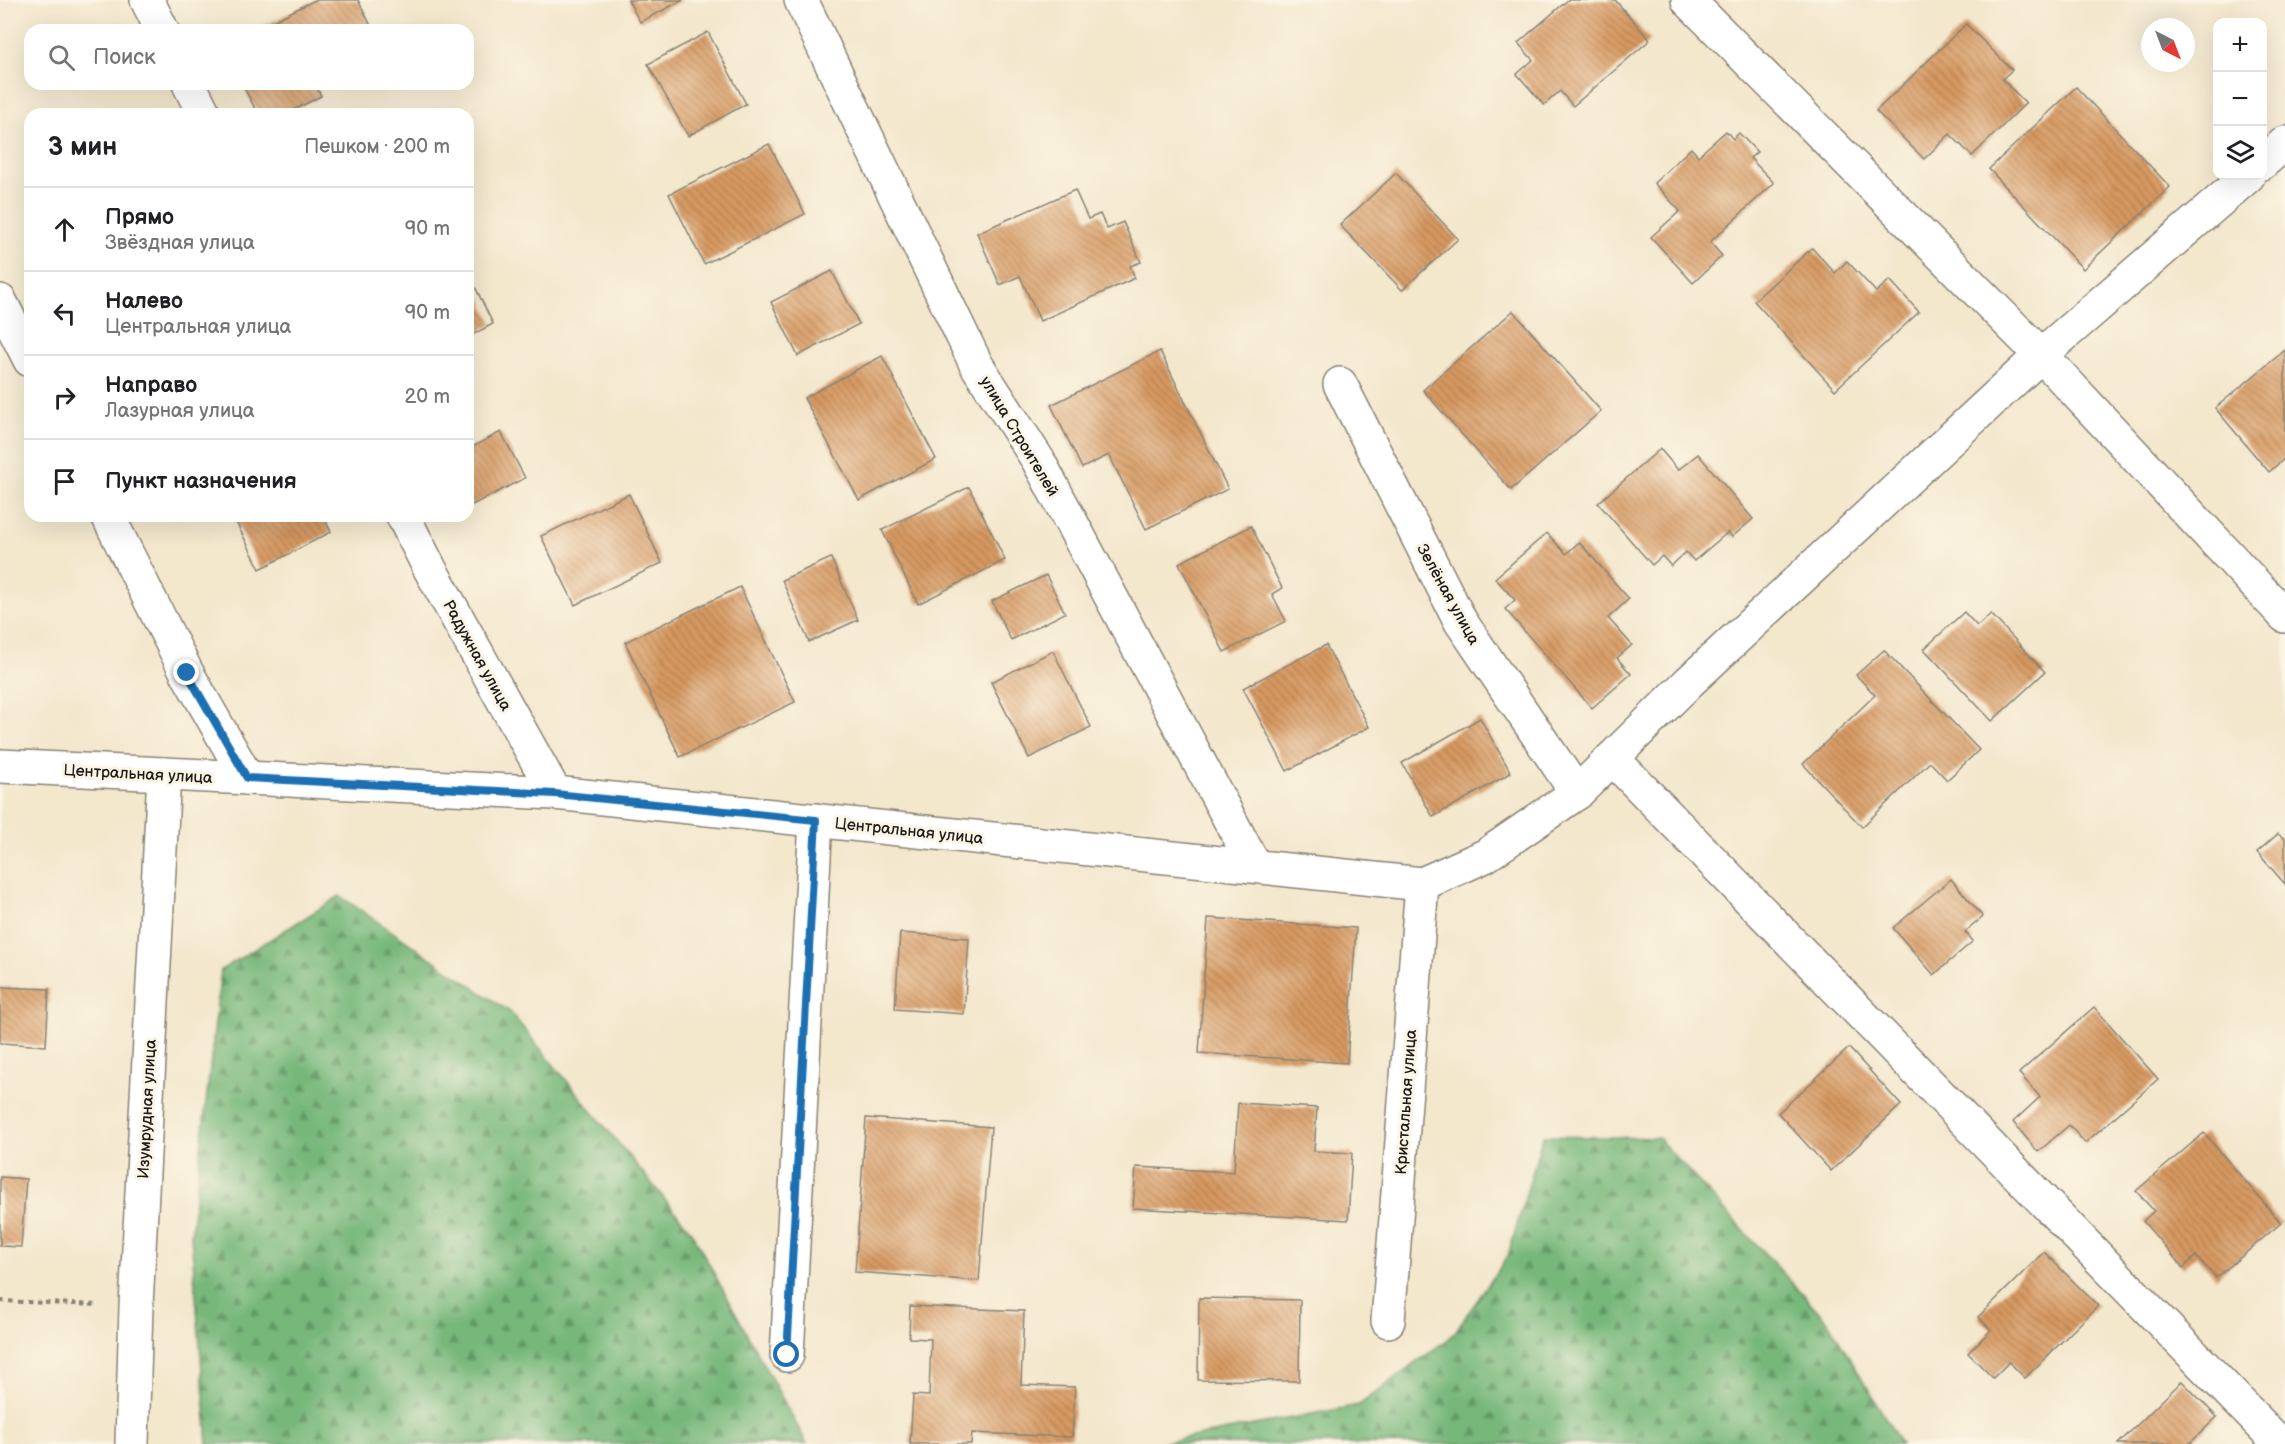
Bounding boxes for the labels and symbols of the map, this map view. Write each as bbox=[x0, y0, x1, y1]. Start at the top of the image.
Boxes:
north arrow bbox=[2141, 18, 2195, 72]
street label: улица Строителей bbox=[975, 373, 1062, 500]
street label: Зелёная улица bbox=[1412, 541, 1483, 649]
street label: Радужная улица bbox=[438, 597, 515, 715]
route end bbox=[173, 659, 199, 685]
street label: Центральная улица bbox=[63, 761, 213, 788]
street label: Центральная улица bbox=[834, 814, 985, 849]
street label: Кристальная улица bbox=[1392, 1028, 1421, 1175]
street label: Изумрудная улица bbox=[134, 1038, 161, 1179]
route start bbox=[773, 1341, 799, 1367]

